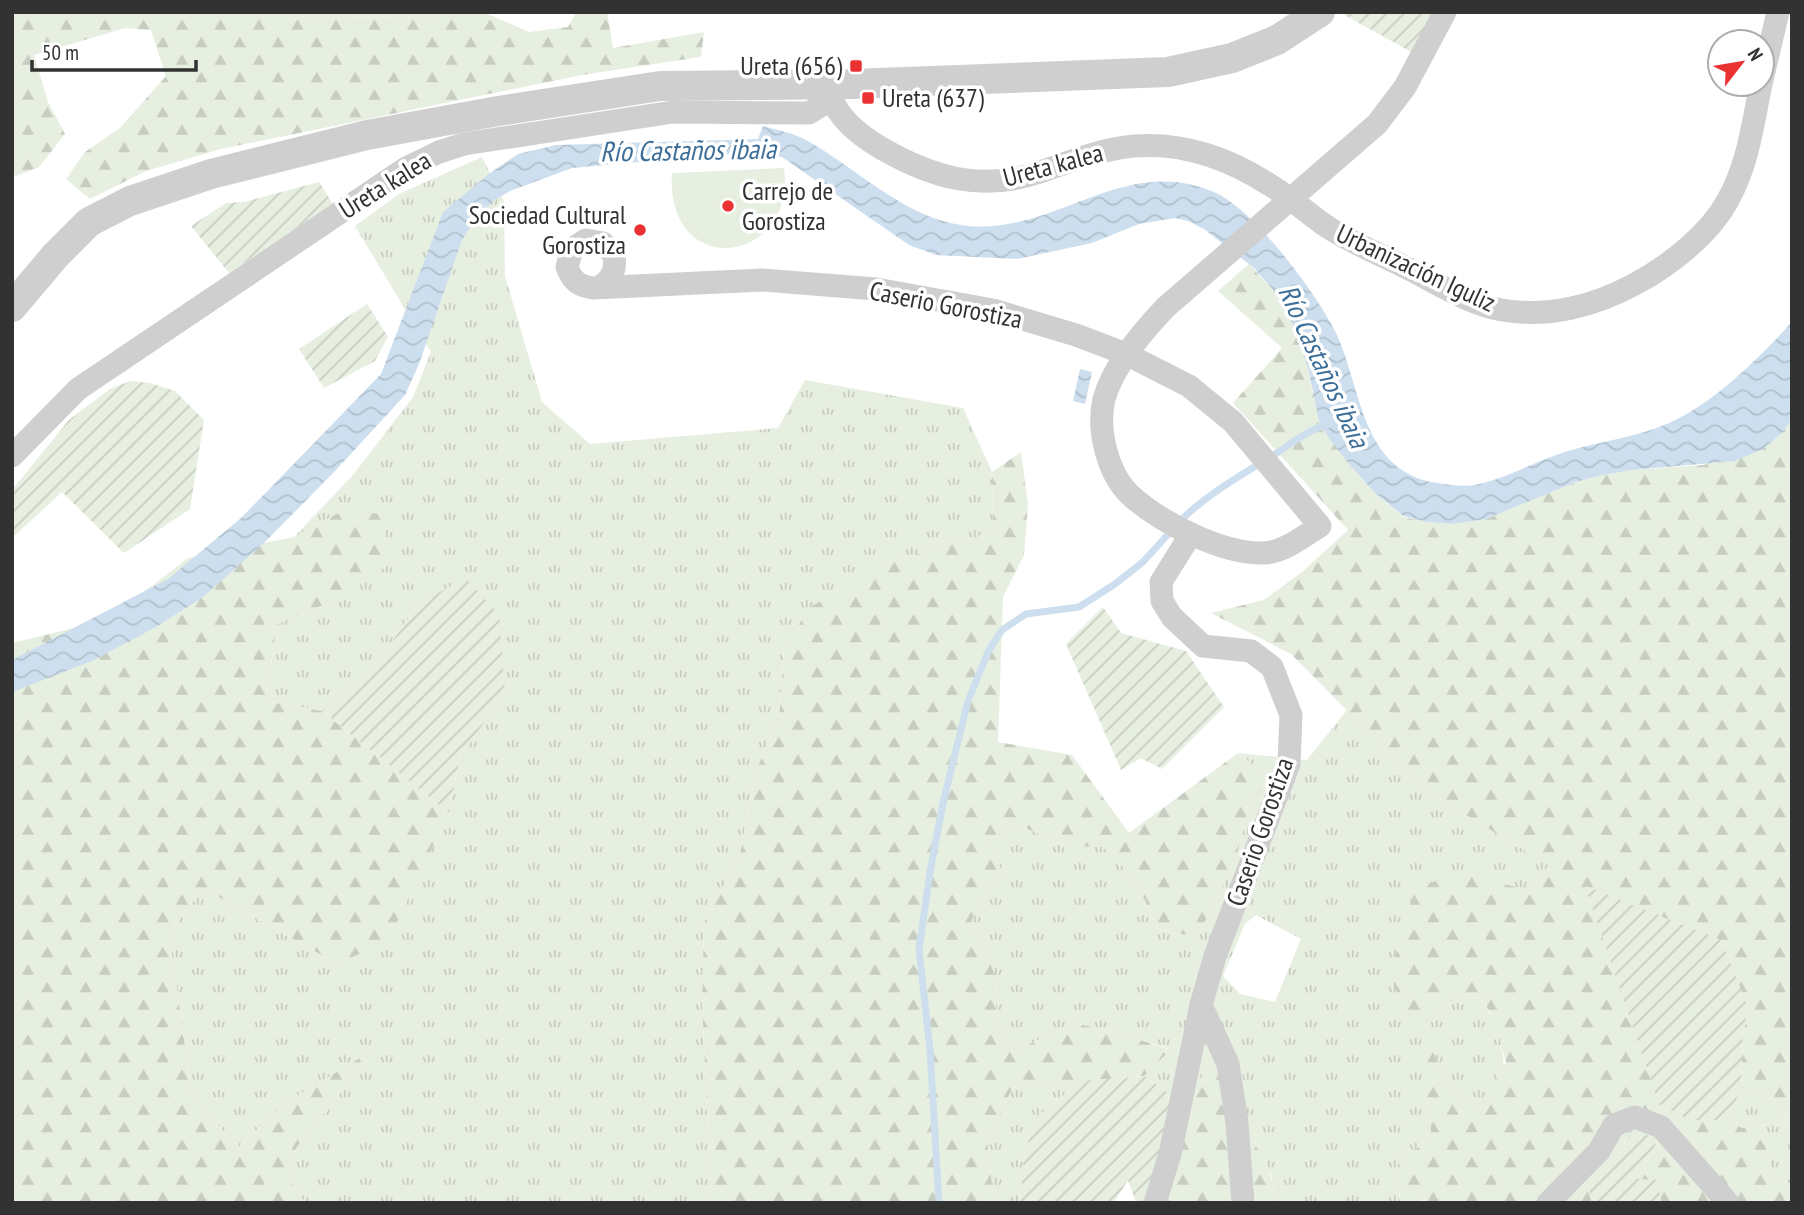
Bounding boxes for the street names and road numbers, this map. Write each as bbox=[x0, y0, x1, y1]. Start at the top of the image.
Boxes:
street label: Ureta kalea bbox=[999, 135, 1106, 194]
street label: Ureta kalea bbox=[333, 144, 437, 226]
street label: Urbanización Iguliz bbox=[1331, 216, 1501, 319]
street label: Caserio Gorostiza bbox=[867, 274, 1025, 335]
street label: Caserio Gorostiza bbox=[1219, 753, 1300, 910]

